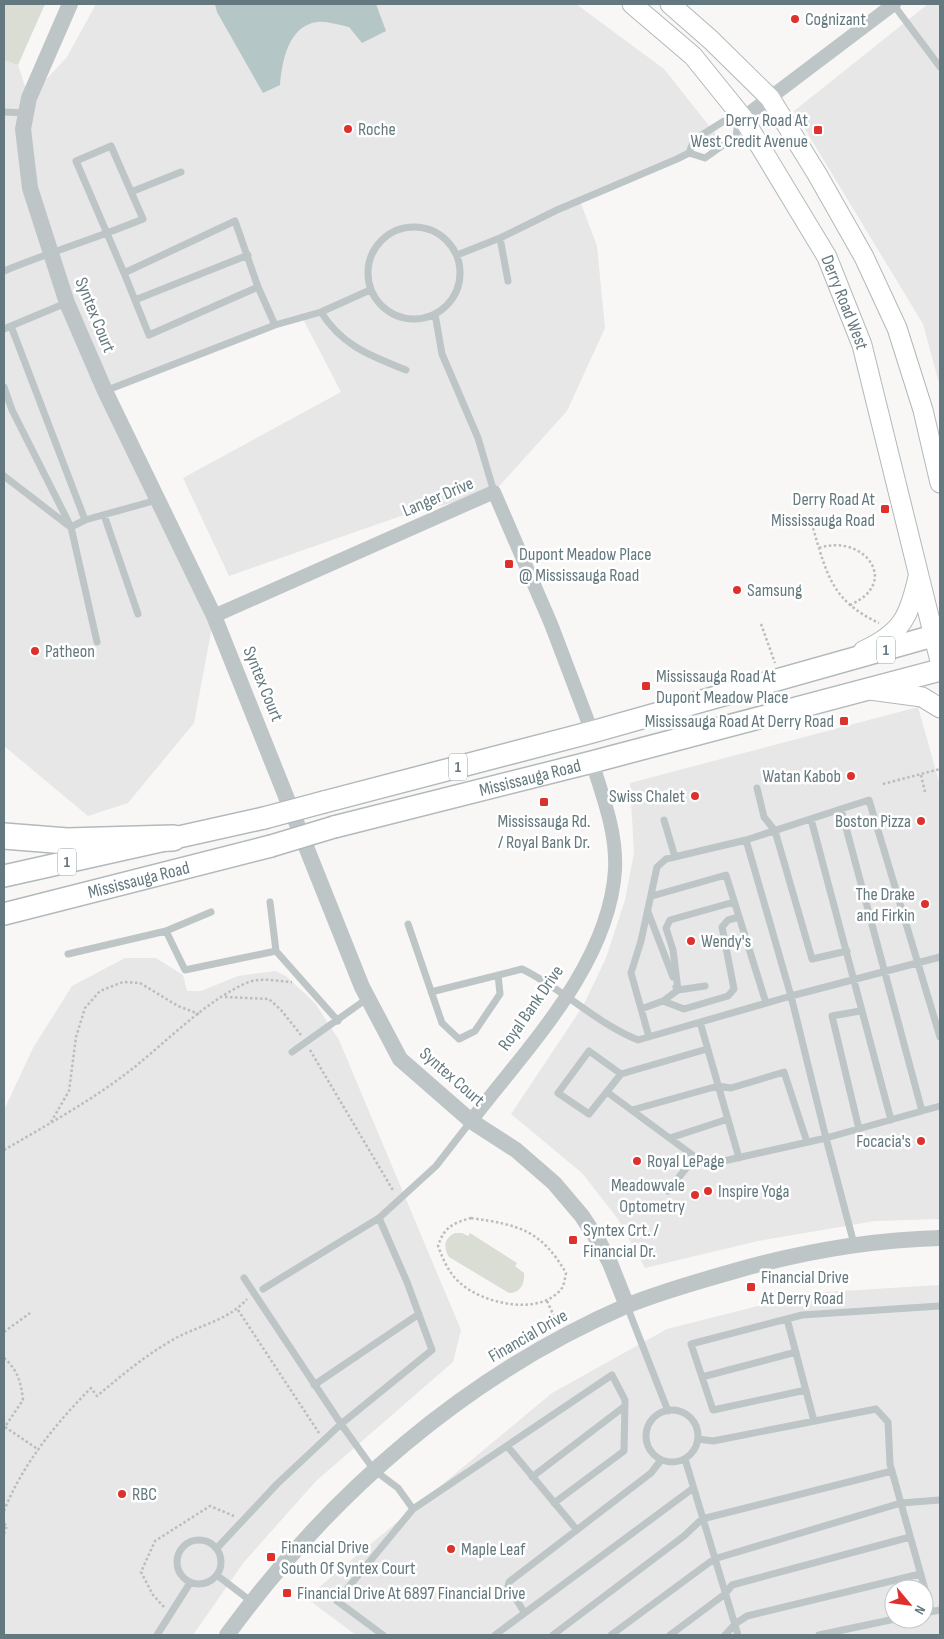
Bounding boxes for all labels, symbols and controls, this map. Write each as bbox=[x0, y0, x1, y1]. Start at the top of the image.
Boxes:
place label: Cognizant bbox=[805, 9, 866, 30]
marker: Cognizant bbox=[789, 13, 801, 25]
place label: Derry Road At West Credit Avenue bbox=[691, 110, 808, 152]
place label: Roche bbox=[358, 119, 396, 140]
marker: Roche bbox=[342, 123, 354, 135]
marker: Derry Road At West Credit Avenue bbox=[812, 124, 824, 136]
street label: Derry Road West bbox=[817, 252, 873, 352]
street label: Syntex Court bbox=[70, 274, 120, 356]
street label: Langer Drive bbox=[399, 473, 477, 521]
place label: Derry Road At Mississauga Road bbox=[771, 489, 875, 531]
marker: Derry Road At Mississauga Road bbox=[879, 503, 891, 515]
place label: Dupont Meadow Place @ Mississauga Road bbox=[519, 544, 651, 586]
marker: Dupont Meadow Place @ Mississauga Road bbox=[503, 558, 515, 570]
place label: Samsung bbox=[747, 580, 802, 601]
marker: Samsung bbox=[731, 584, 743, 596]
road number: 1 bbox=[877, 636, 895, 664]
place label: Patheon bbox=[45, 641, 95, 662]
street label: Syntex Court bbox=[238, 643, 288, 725]
marker: Patheon bbox=[29, 645, 41, 657]
place label: Mississauga Road At Dupont Meadow Place bbox=[656, 666, 788, 708]
marker: Mississauga Road At Dupont Meadow Place bbox=[640, 680, 652, 692]
place label: Mississauga Road At Derry Road bbox=[645, 711, 834, 732]
marker: Mississauga Road At Derry Road bbox=[838, 715, 850, 727]
road number: 1 bbox=[449, 754, 467, 780]
street label: Mississauga Road bbox=[477, 755, 583, 801]
place label: Watan Kabob bbox=[763, 766, 841, 787]
marker: Watan Kabob bbox=[845, 770, 857, 782]
place label: Swiss Chalet bbox=[609, 786, 686, 807]
marker: Swiss Chalet bbox=[689, 790, 701, 802]
marker: Mississauga Rd. / Royal Bank Dr. bbox=[538, 796, 550, 808]
place label: Mississauga Rd. / Royal Bank Dr. bbox=[498, 811, 590, 853]
place label: Boston Pizza bbox=[835, 811, 911, 832]
marker: Boston Pizza bbox=[915, 815, 927, 827]
road number: 1 bbox=[58, 849, 76, 876]
street label: Mississauga Road bbox=[86, 857, 192, 903]
place label: The Drake and Firkin bbox=[856, 884, 915, 926]
marker: The Drake and Firkin bbox=[919, 898, 931, 910]
place label: Wendy's bbox=[701, 931, 751, 952]
marker: Wendy's bbox=[685, 935, 697, 947]
street label: Royal Bank Drive bbox=[494, 961, 568, 1055]
street label: Syntex Court bbox=[415, 1043, 489, 1111]
place label: Focacia's bbox=[856, 1131, 911, 1152]
marker: Focacia's bbox=[915, 1135, 927, 1147]
place label: Royal LePage bbox=[647, 1151, 725, 1172]
marker: Royal LePage bbox=[631, 1155, 643, 1167]
place label: Meadowvale Optometry bbox=[611, 1175, 685, 1217]
place label: Inspire Yoga bbox=[718, 1181, 790, 1202]
marker: Inspire Yoga bbox=[702, 1185, 714, 1197]
marker: Meadowvale Optometry bbox=[689, 1189, 701, 1201]
place label: Syntex Crt. / Financial Dr. bbox=[583, 1220, 659, 1262]
marker: Syntex Crt. / Financial Dr. bbox=[567, 1234, 579, 1246]
place label: Financial Drive At Derry Road bbox=[760, 1267, 849, 1309]
marker: Financial Drive At Derry Road bbox=[745, 1281, 757, 1293]
street label: Financial Drive bbox=[485, 1305, 571, 1367]
place label: RBC bbox=[132, 1484, 157, 1505]
marker: RBC bbox=[116, 1488, 128, 1500]
place label: Financial Drive South Of Syntex Court bbox=[281, 1537, 416, 1579]
place label: Maple Leaf bbox=[461, 1539, 526, 1560]
marker: Maple Leaf bbox=[445, 1543, 457, 1555]
marker: Financial Drive South Of Syntex Court bbox=[265, 1551, 277, 1563]
north arrow bbox=[884, 1579, 934, 1629]
place label: Financial Drive At 6897 Financial Drive bbox=[297, 1583, 526, 1604]
marker: Financial Drive At 6897 Financial Drive bbox=[281, 1587, 293, 1599]
text: N bbox=[911, 1603, 929, 1617]

